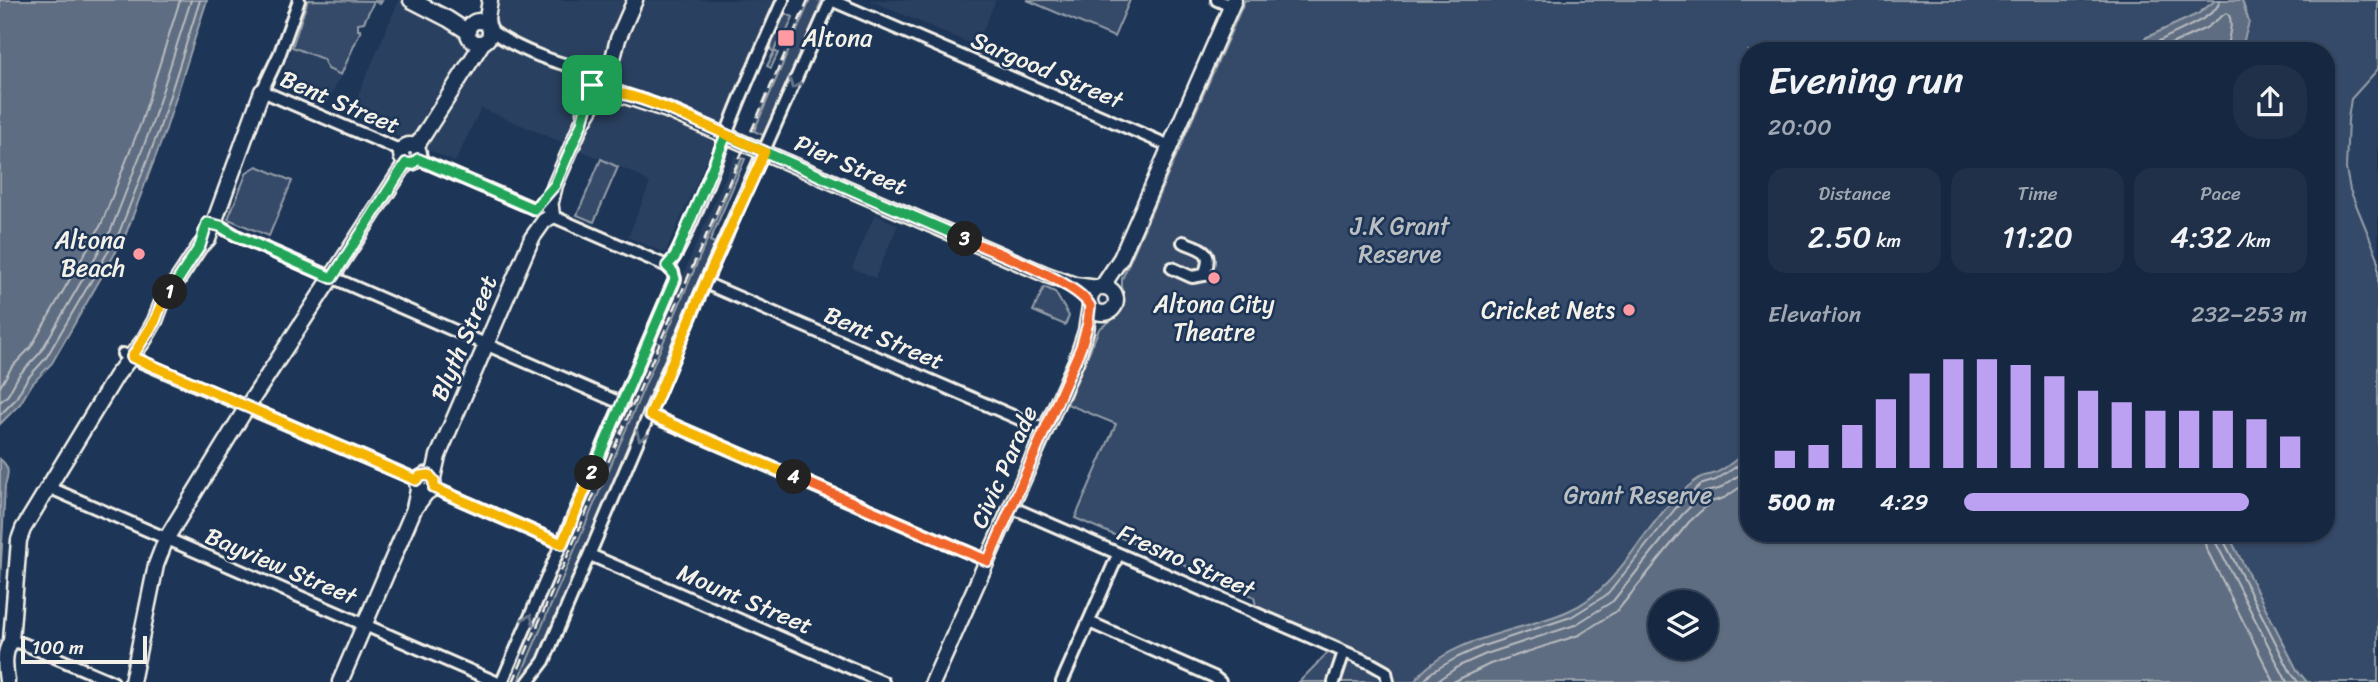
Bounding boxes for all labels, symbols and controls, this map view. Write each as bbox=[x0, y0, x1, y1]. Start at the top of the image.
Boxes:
place label: Altona bbox=[801, 17, 873, 59]
street label: Sargood Street bbox=[964, 19, 1131, 121]
marker: Altona bbox=[776, 28, 796, 48]
text: Evening run bbox=[1768, 47, 1964, 114]
pin bbox=[562, 55, 622, 115]
street label: Bent Street bbox=[273, 58, 407, 146]
button: share bbox=[2233, 65, 2307, 139]
icon: arrive bbox=[573, 66, 611, 104]
one-way arrow bbox=[789, 77, 803, 89]
text: 20:00 bbox=[1768, 107, 1832, 148]
street label: Pier Street bbox=[788, 122, 914, 208]
text: Distance bbox=[1818, 177, 1891, 210]
text: Time bbox=[2017, 177, 2058, 210]
text: Pace bbox=[2200, 177, 2241, 210]
park label: J.K Grant Reserve bbox=[1350, 205, 1451, 275]
text: 2.50 bbox=[1808, 210, 1872, 264]
text: 11:20 bbox=[2002, 210, 2073, 264]
text: 4:32 bbox=[2170, 210, 2232, 264]
place label: Altona Beach bbox=[54, 219, 126, 289]
pin: 3 bbox=[948, 222, 982, 256]
text: 3 bbox=[959, 222, 970, 255]
text: km bbox=[1872, 224, 1901, 257]
text: /km bbox=[2232, 224, 2271, 257]
marker: Altona Beach bbox=[131, 246, 147, 262]
street label: Blyth Street bbox=[419, 268, 509, 408]
marker: Altona City Theatre bbox=[1206, 270, 1222, 286]
pin: 1 bbox=[152, 274, 188, 310]
text: 1 bbox=[165, 275, 174, 308]
place label: Altona City Theatre bbox=[1152, 283, 1275, 353]
place label: Cricket Nets bbox=[1481, 289, 1615, 331]
street label: Bent Street bbox=[817, 294, 951, 382]
text: Elevation bbox=[1768, 294, 1861, 335]
text: 232–253 m bbox=[2191, 294, 2307, 335]
marker: Cricket Nets bbox=[1621, 302, 1637, 318]
street label: Civic Parade bbox=[958, 399, 1050, 535]
one-way arrow bbox=[635, 430, 649, 442]
pin: 2 bbox=[574, 456, 610, 490]
text: 2 bbox=[586, 456, 597, 489]
pin: 4 bbox=[776, 460, 812, 494]
text: 4 bbox=[788, 460, 799, 493]
park label: Grant Reserve bbox=[1564, 474, 1712, 516]
text: 500 m bbox=[1768, 482, 1835, 523]
text: 4:29 bbox=[1880, 482, 1929, 523]
street label: Fresno Street bbox=[1110, 512, 1263, 611]
street label: Bayview Street bbox=[198, 515, 365, 617]
street label: Mount Street bbox=[670, 552, 820, 646]
map controls bbox=[1648, 590, 1718, 660]
button: layers bbox=[1648, 590, 1718, 660]
one-way arrow bbox=[521, 614, 535, 627]
text: 100 m bbox=[32, 631, 84, 664]
scale bar bbox=[21, 633, 147, 665]

